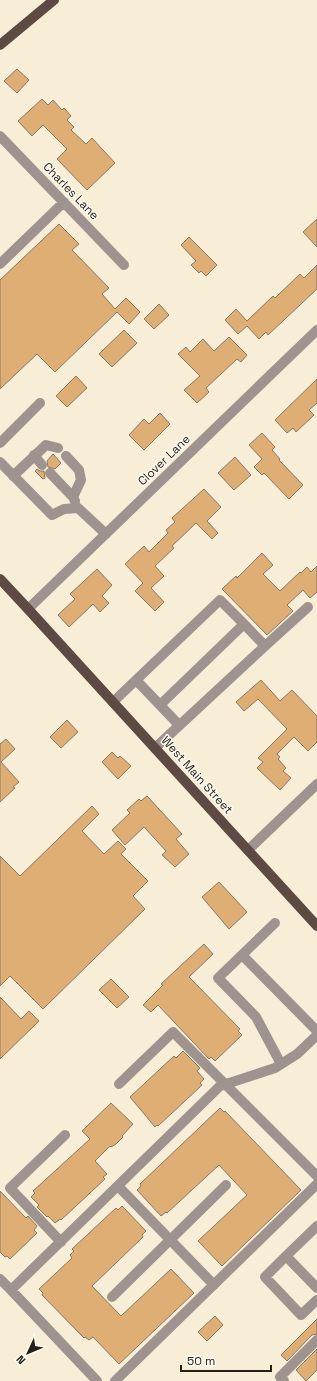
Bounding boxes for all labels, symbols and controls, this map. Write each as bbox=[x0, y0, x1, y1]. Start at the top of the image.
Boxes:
street label: Charles Lane bbox=[40, 159, 102, 223]
street label: Clover Lane bbox=[134, 431, 194, 489]
street label: West Main Street bbox=[158, 733, 236, 817]
north arrow bbox=[8, 1333, 48, 1373]
scale bar bbox=[181, 1347, 271, 1373]
text: N bbox=[13, 1352, 28, 1367]
text: 50 m bbox=[187, 1353, 215, 1369]

